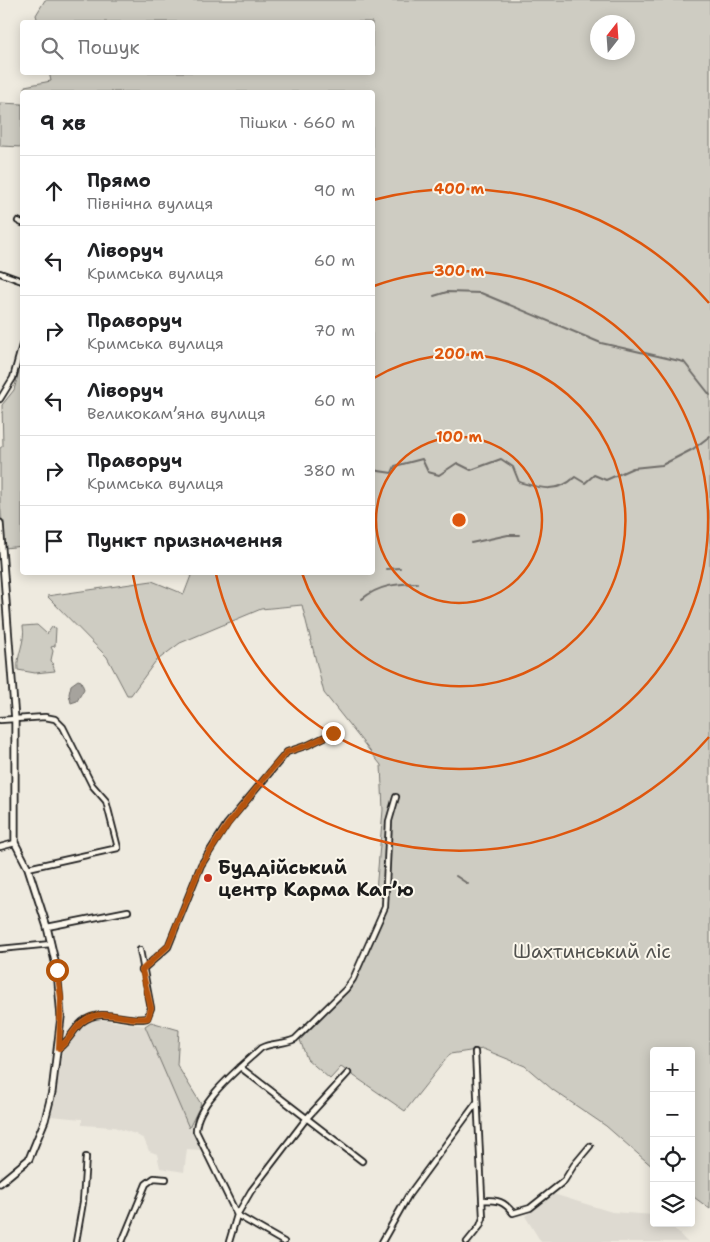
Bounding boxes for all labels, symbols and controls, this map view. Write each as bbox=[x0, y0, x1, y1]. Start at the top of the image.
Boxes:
north arrow bbox=[590, 15, 635, 60]
search box bbox=[20, 20, 375, 75]
icon: search bbox=[38, 34, 66, 62]
text: Пошук bbox=[78, 35, 140, 60]
text: 9 хв bbox=[40, 109, 86, 137]
text: Пішки · 660 m bbox=[240, 112, 355, 133]
text: Прямо bbox=[87, 168, 151, 193]
icon: ahead bbox=[40, 177, 68, 205]
text: 400 m bbox=[434, 179, 484, 199]
text: 90 m bbox=[314, 180, 355, 201]
text: Північна вулиця bbox=[87, 193, 213, 214]
text: Ліворуч bbox=[87, 238, 163, 263]
icon: left bbox=[40, 247, 68, 275]
text: 60 m bbox=[314, 250, 355, 271]
text: 300 m bbox=[434, 261, 484, 281]
text: Кримська вулиця bbox=[87, 263, 224, 284]
text: Праворуч bbox=[87, 308, 182, 333]
icon: right bbox=[40, 317, 68, 345]
text: 70 m bbox=[314, 320, 355, 341]
text: Кримська вулиця bbox=[87, 333, 224, 354]
text: 200 m bbox=[434, 344, 484, 364]
text: Ліворуч bbox=[87, 378, 163, 403]
icon: left bbox=[40, 387, 68, 415]
text: 60 m bbox=[314, 390, 355, 411]
text: Великокамʼяна вулиця bbox=[87, 403, 266, 424]
text: 100 m bbox=[436, 427, 482, 447]
text: Праворуч bbox=[87, 448, 182, 473]
icon: right bbox=[40, 457, 68, 485]
text: 380 m bbox=[303, 460, 355, 481]
text: Кримська вулиця bbox=[87, 473, 224, 494]
centre of rings bbox=[450, 511, 468, 529]
icon: arrive bbox=[40, 527, 68, 555]
text: Пункт призначення bbox=[87, 528, 283, 553]
route end bbox=[322, 722, 345, 745]
place label: Буддійський центр Карма Кагʼю bbox=[218, 855, 414, 902]
marker: Буддійський центр Карма Кагʼю bbox=[202, 872, 214, 884]
park label: Шахтинський ліс bbox=[513, 939, 671, 964]
route start bbox=[46, 959, 69, 982]
map controls bbox=[650, 1047, 695, 1227]
button: + bbox=[650, 1047, 695, 1092]
button: − bbox=[650, 1092, 695, 1137]
button: locate bbox=[650, 1137, 695, 1182]
button: layers bbox=[650, 1182, 695, 1227]

